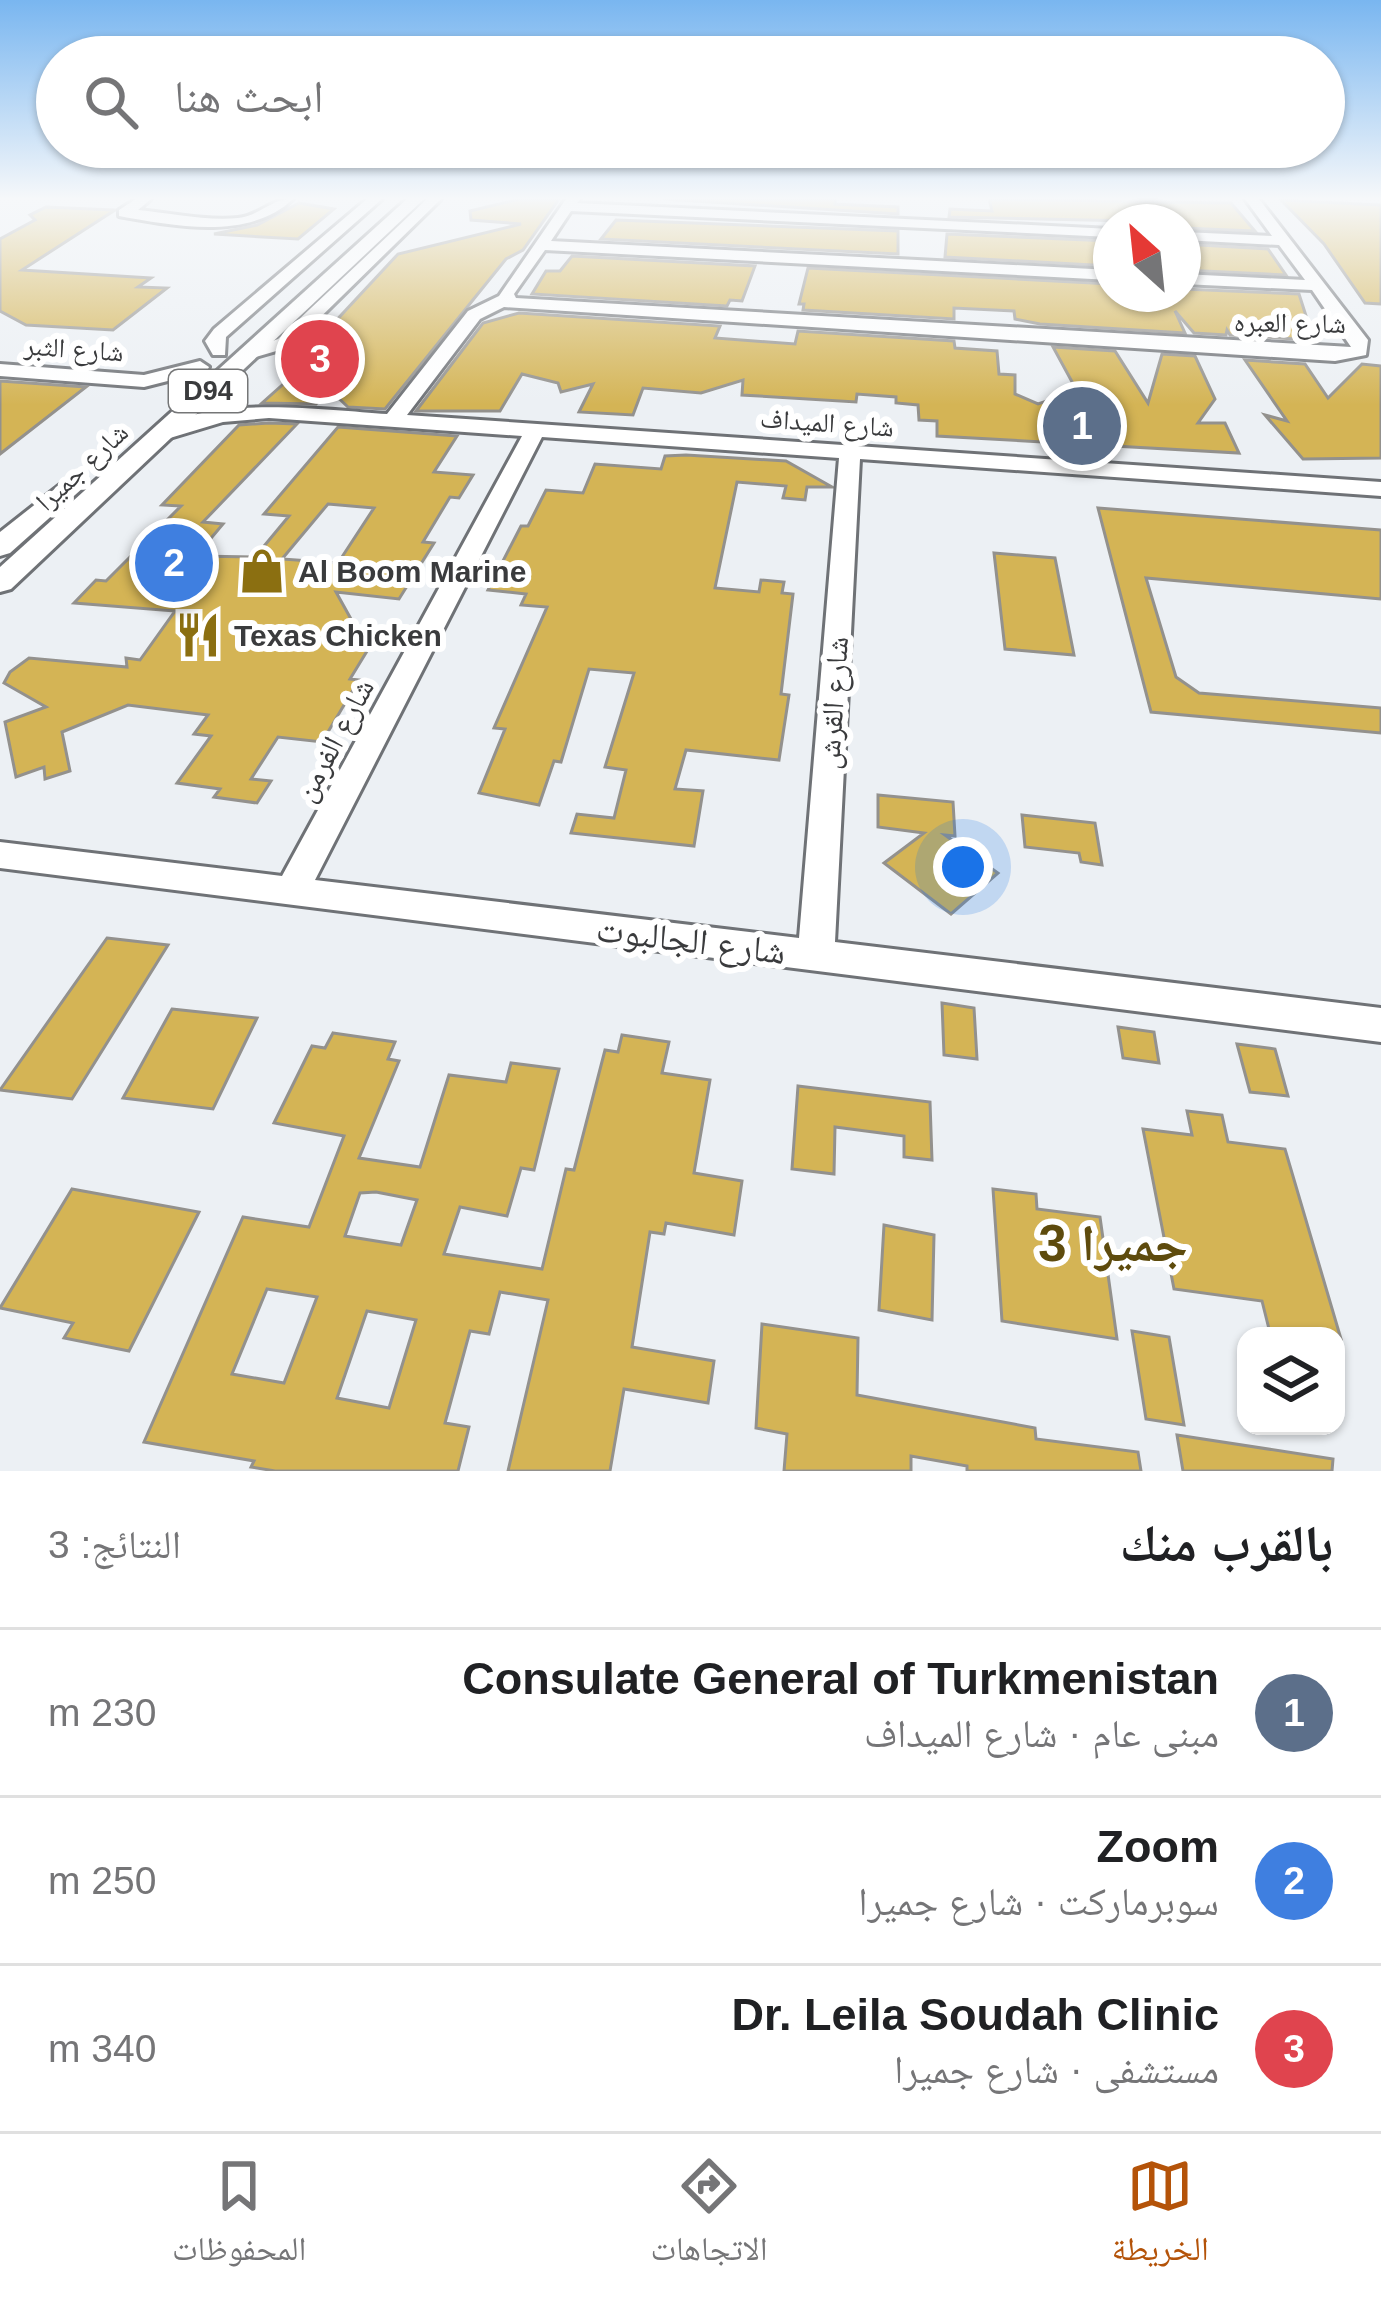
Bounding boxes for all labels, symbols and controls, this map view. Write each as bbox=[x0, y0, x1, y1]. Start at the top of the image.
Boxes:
search box bbox=[36, 36, 1345, 168]
icon: search bbox=[78, 69, 144, 135]
text: ابحث هنا bbox=[174, 71, 324, 122]
north arrow bbox=[1093, 204, 1201, 312]
street label: شارع العبره bbox=[1234, 307, 1346, 341]
pin: 3 bbox=[281, 314, 359, 404]
street label: شارع الثبر bbox=[22, 330, 125, 369]
road number: D94 bbox=[169, 370, 247, 412]
pin: 1 bbox=[1043, 381, 1121, 471]
street label: شارع الميداف bbox=[759, 403, 895, 445]
street label: شارع جميرا bbox=[30, 417, 135, 518]
pin: 2 bbox=[135, 518, 213, 608]
shop icon: Al Boom Marine bbox=[237, 546, 287, 596]
place label: Al Boom Marine bbox=[298, 555, 526, 588]
restaurant icon: Texas Chicken bbox=[173, 610, 223, 660]
place label: Texas Chicken bbox=[234, 619, 442, 652]
street label: شارع القرش bbox=[812, 636, 857, 771]
street label: شارع الفرمن bbox=[288, 673, 383, 808]
your location bbox=[933, 837, 993, 897]
street label: شارع الجالبوت bbox=[594, 908, 788, 974]
district label: جميرا 3 bbox=[1038, 1215, 1188, 1272]
map controls bbox=[1237, 1327, 1345, 1435]
button: layers bbox=[1237, 1327, 1345, 1435]
text: بالقرب منك bbox=[1120, 1515, 1333, 1572]
text: النتائج: 3 bbox=[48, 1523, 181, 1566]
text: Consulate General of Turkmenistan bbox=[462, 1653, 1219, 1704]
text: 230 m bbox=[48, 1691, 156, 1734]
text: 1 bbox=[1283, 1691, 1305, 1734]
text: مبنى عام · شارع الميداف bbox=[864, 1712, 1219, 1755]
text: Zoom bbox=[1097, 1821, 1219, 1872]
text: 250 m bbox=[48, 1859, 156, 1902]
text: 2 bbox=[1283, 1859, 1305, 1902]
text: سوبرماركت · شارع جميرا bbox=[858, 1880, 1219, 1923]
text: Dr. Leila Soudah Clinic bbox=[731, 1989, 1219, 2040]
text: 340 m bbox=[48, 2027, 156, 2070]
text: 3 bbox=[1283, 2027, 1305, 2070]
text: مستشفى · شارع جميرا bbox=[894, 2048, 1219, 2091]
tab: المحفوظات bbox=[172, 2153, 306, 2281]
tab: الاتجاهات bbox=[650, 2153, 768, 2281]
tab: الخريطة bbox=[1112, 2153, 1209, 2281]

